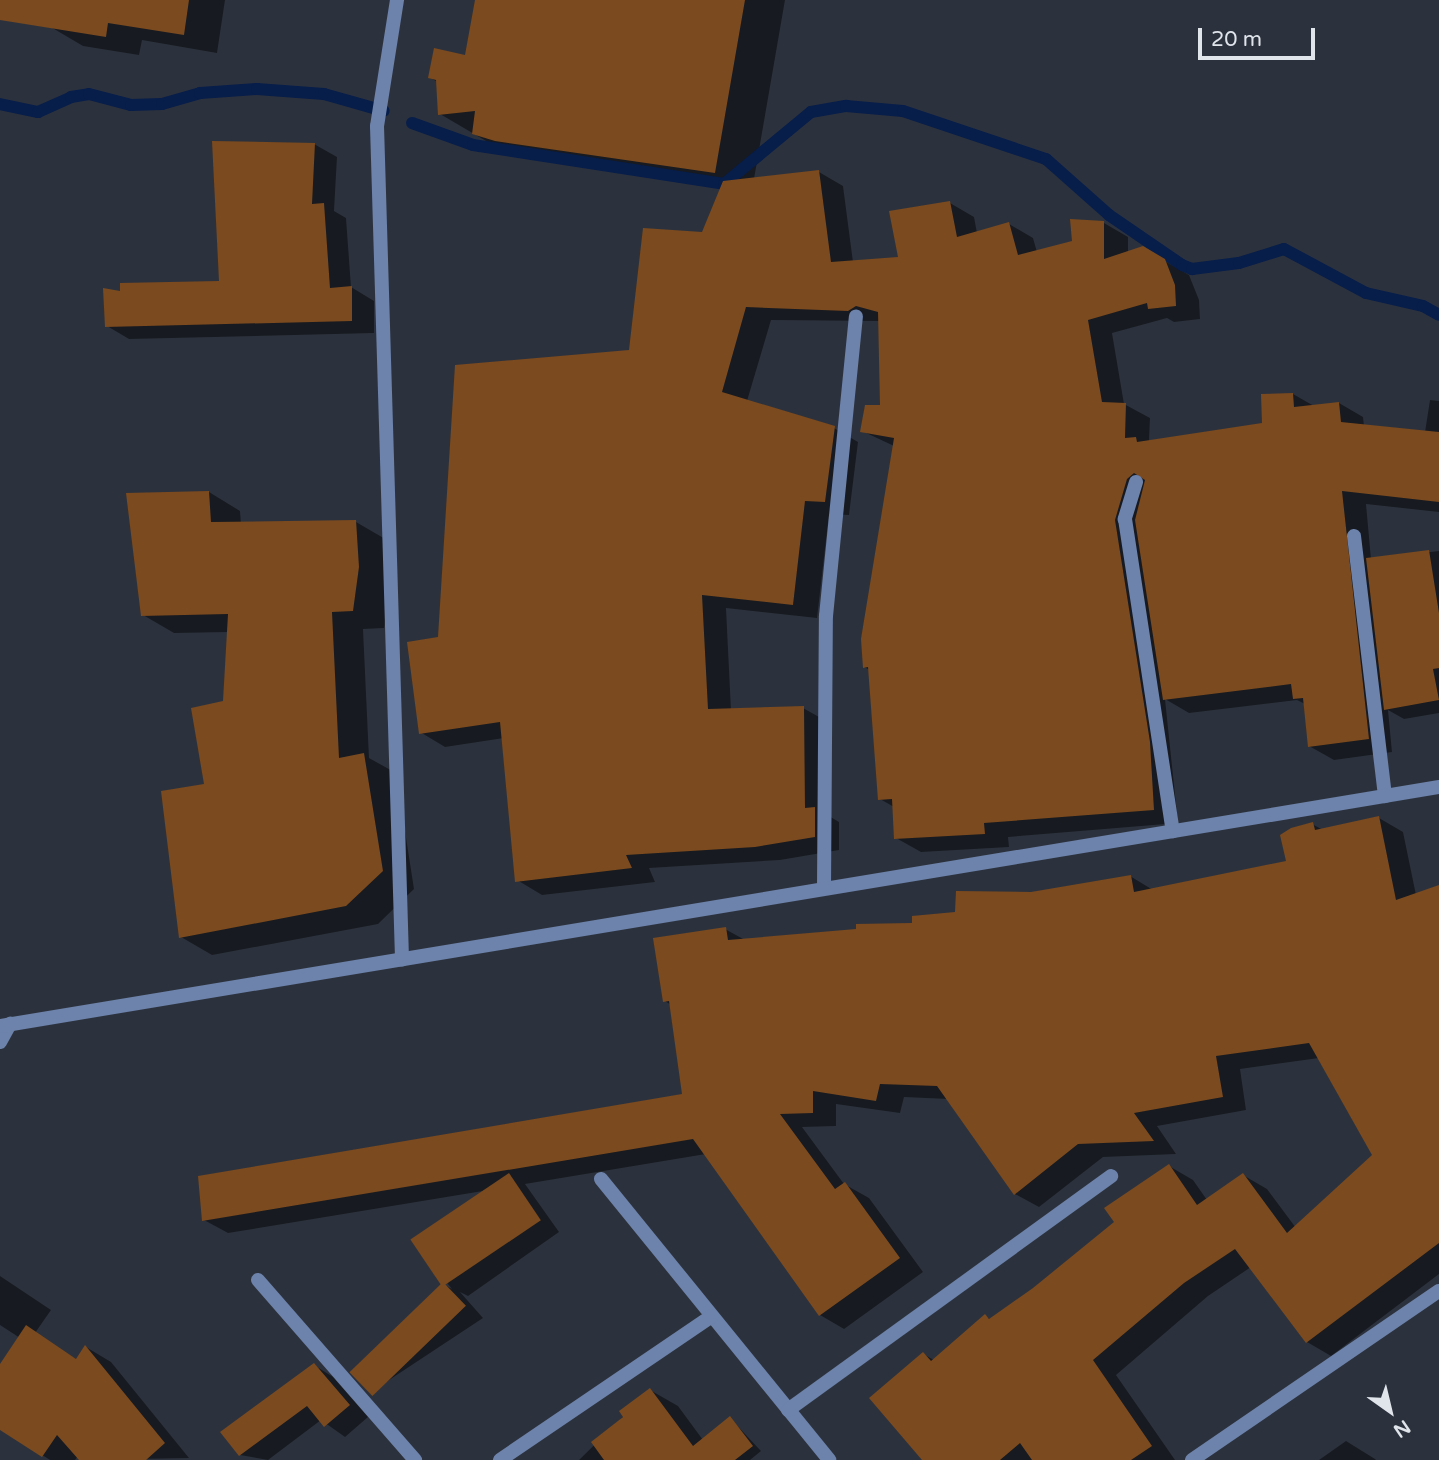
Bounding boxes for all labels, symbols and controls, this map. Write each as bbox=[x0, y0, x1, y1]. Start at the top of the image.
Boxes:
scale bar bbox=[1201, 14, 1318, 58]
text: 20 m bbox=[1211, 27, 1262, 52]
north arrow bbox=[1355, 1376, 1425, 1446]
text: N bbox=[1389, 1415, 1414, 1442]

